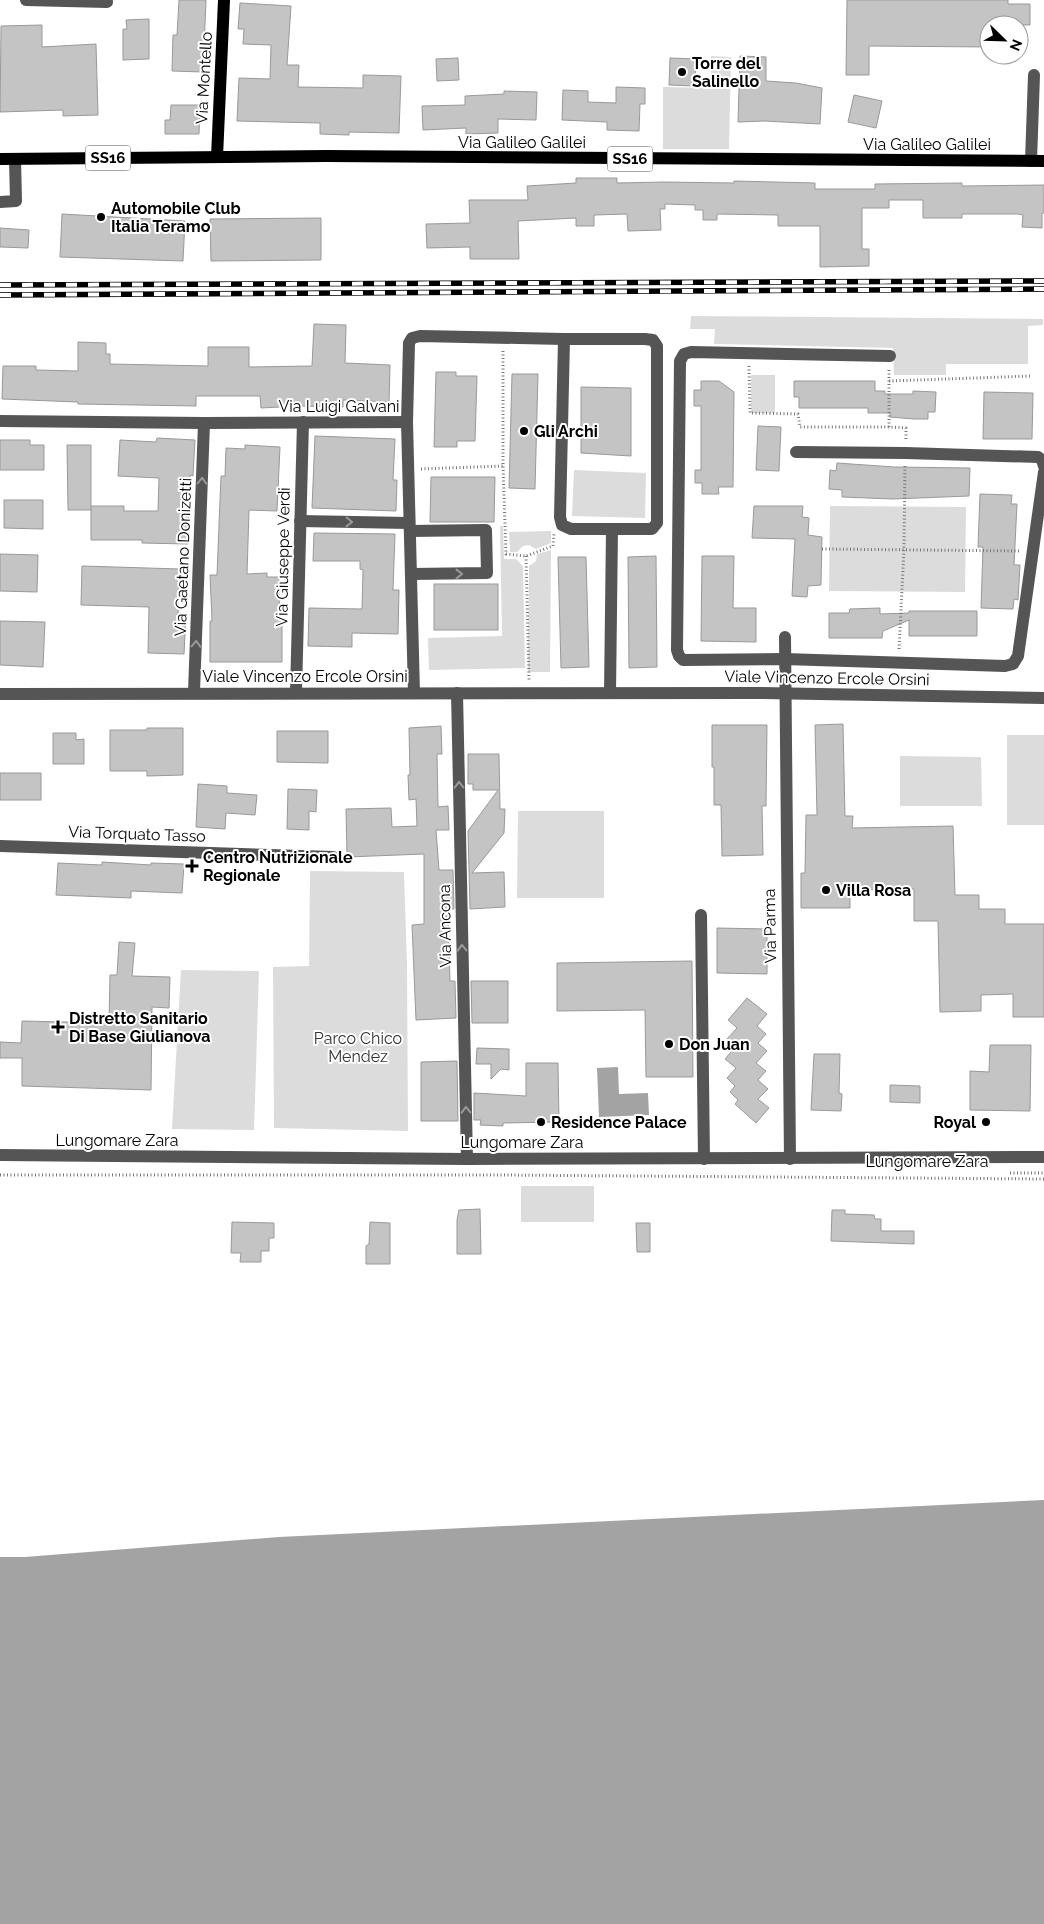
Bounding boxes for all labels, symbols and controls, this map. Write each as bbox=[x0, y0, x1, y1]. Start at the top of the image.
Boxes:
north arrow bbox=[979, 15, 1029, 65]
street label: Via Montello bbox=[192, 31, 216, 125]
text: N bbox=[1007, 37, 1025, 53]
place label: Torre del Salinello bbox=[692, 54, 762, 91]
marker: Torre del Salinello bbox=[676, 66, 688, 78]
street label: Via Galileo Galilei bbox=[458, 133, 586, 152]
street label: Via Galileo Galilei bbox=[863, 135, 991, 154]
road number: SS16 bbox=[86, 146, 130, 170]
road number: SS16 bbox=[608, 146, 652, 172]
place label: Automobile Club Italia Teramo bbox=[111, 199, 241, 236]
marker: Automobile Club Italia Teramo bbox=[95, 211, 107, 223]
street label: Via Luigi Galvani bbox=[278, 397, 400, 416]
place label: Gli Archi bbox=[534, 422, 598, 441]
marker: Gli Archi bbox=[518, 425, 530, 437]
street label: Via Gaetano Donizetti bbox=[171, 477, 195, 637]
one-way arrow bbox=[196, 477, 207, 485]
street label: Via Giuseppe Verdi bbox=[272, 487, 294, 627]
one-way arrow bbox=[346, 517, 353, 527]
one-way arrow bbox=[456, 569, 464, 579]
one-way arrow bbox=[191, 640, 201, 648]
street label: Viale Vincenzo Ercole Orsini bbox=[202, 667, 408, 686]
street label: Viale Vincenzo Ercole Orsini bbox=[724, 667, 930, 689]
one-way arrow bbox=[454, 781, 464, 788]
street label: Via Torquato Tasso bbox=[68, 822, 206, 846]
place label: Centro Nutrizionale Regionale bbox=[203, 848, 353, 885]
marker: Centro Nutrizionale Regionale bbox=[185, 859, 199, 873]
place label: Villa Rosa bbox=[836, 881, 911, 900]
street label: Via Ancona bbox=[435, 884, 455, 968]
marker: Villa Rosa bbox=[820, 884, 832, 896]
street label: Via Parma bbox=[760, 888, 780, 964]
one-way arrow bbox=[457, 943, 467, 951]
place label: Distretto Sanitario Di Base Giulianova bbox=[69, 1009, 210, 1046]
marker: Distretto Sanitario Di Base Giulianova bbox=[51, 1020, 65, 1034]
park label: Parco Chico Mendez bbox=[314, 1029, 402, 1066]
place label: Don Juan bbox=[679, 1035, 750, 1054]
marker: Don Juan bbox=[663, 1038, 675, 1050]
one-way arrow bbox=[460, 1106, 471, 1114]
place label: Residence Palace bbox=[551, 1113, 687, 1132]
place label: Royal bbox=[933, 1113, 977, 1132]
marker: Residence Palace bbox=[535, 1116, 547, 1128]
marker: Royal bbox=[980, 1116, 992, 1128]
street label: Lungomare Zara bbox=[56, 1131, 178, 1150]
street label: Lungomare Zara bbox=[461, 1133, 583, 1152]
street label: Lungomare Zara bbox=[866, 1152, 988, 1171]

